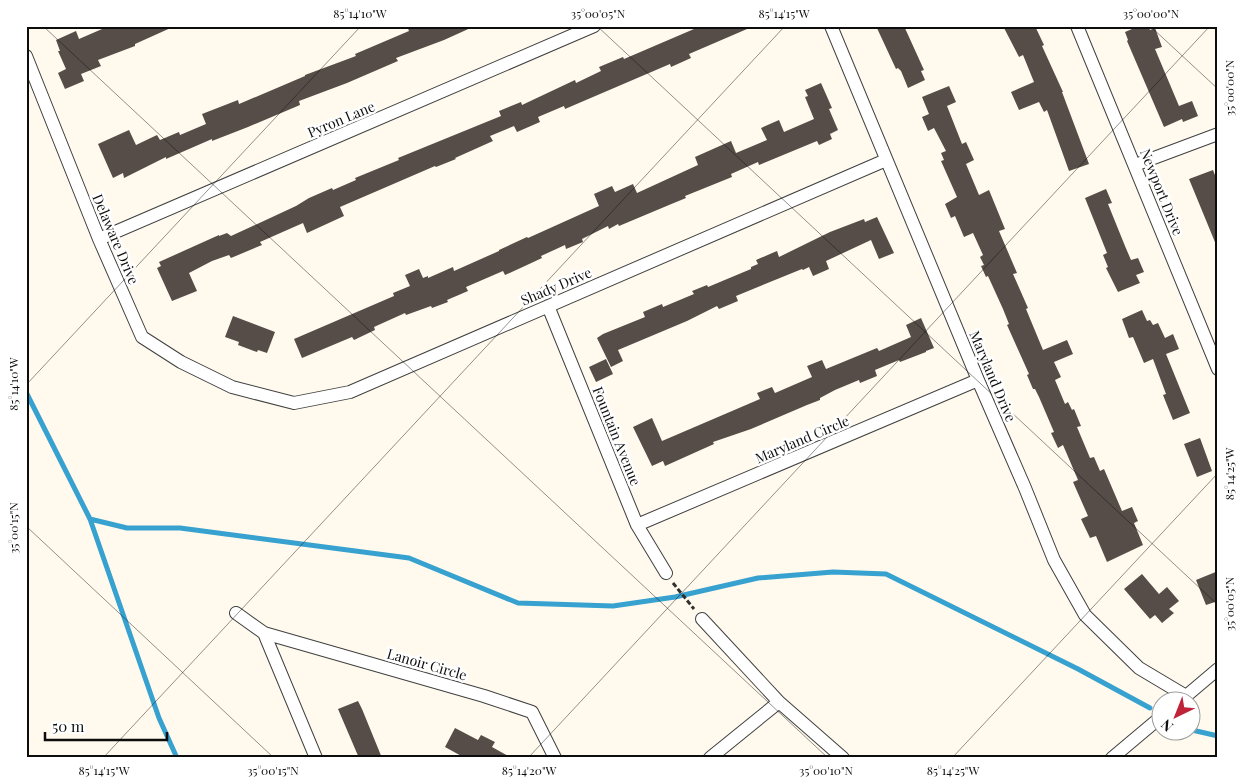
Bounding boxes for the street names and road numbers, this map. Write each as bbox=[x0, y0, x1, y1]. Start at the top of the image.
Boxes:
street label: Pyron Lane bbox=[304, 96, 378, 142]
street label: Newport Drive bbox=[1136, 146, 1188, 238]
street label: Delaware Drive bbox=[88, 191, 144, 287]
street label: Shady Drive bbox=[518, 263, 594, 309]
street label: Maryland Drive bbox=[965, 328, 1021, 424]
street label: Fountain Avenue bbox=[588, 384, 646, 488]
street label: Maryland Circle bbox=[752, 411, 852, 467]
street label: Lanoir Circle bbox=[385, 644, 469, 684]

